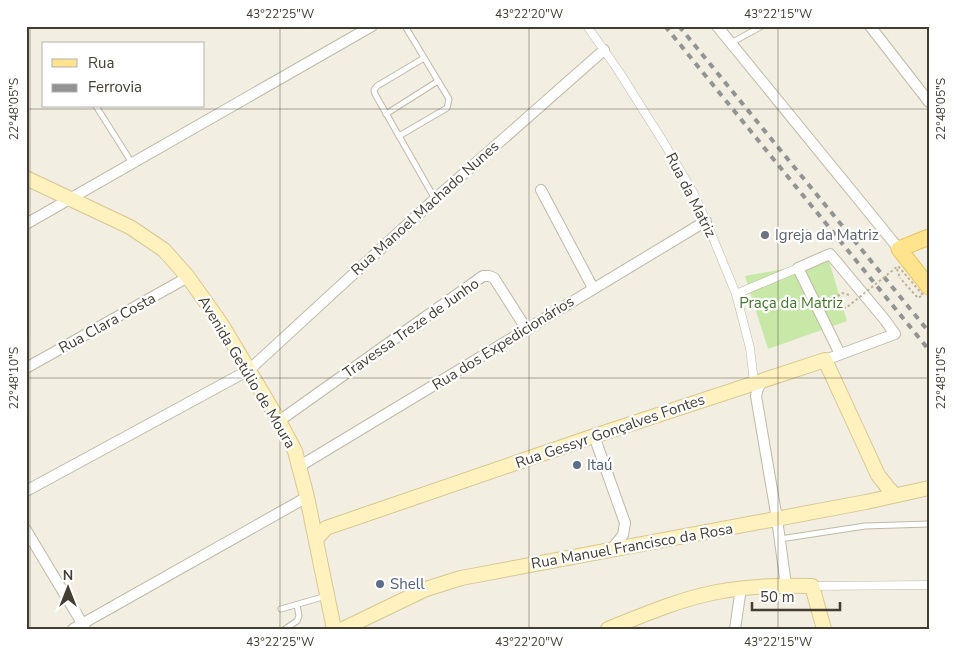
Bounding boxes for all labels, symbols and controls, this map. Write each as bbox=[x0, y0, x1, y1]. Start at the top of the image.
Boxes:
text: 43°22'25"W bbox=[246, 6, 314, 22]
text: 43°22'20"W bbox=[495, 6, 563, 22]
text: 43°22'15"W bbox=[744, 6, 812, 22]
legend bbox=[42, 42, 205, 108]
text: Rua bbox=[88, 53, 114, 73]
text: Ferrovia bbox=[88, 77, 142, 97]
text: 22°48'05"S bbox=[6, 78, 22, 140]
text: 22°48'05"S bbox=[933, 78, 949, 140]
street label: Rua Manoel Machado Nunes bbox=[347, 136, 503, 280]
street label: Rua da Matriz bbox=[661, 149, 721, 241]
place label: Igreja da Matriz bbox=[775, 225, 879, 245]
marker: Igreja da Matriz bbox=[759, 229, 771, 241]
street label: Travessa Treze de Junho bbox=[339, 273, 483, 383]
street label: Rua Clara Costa bbox=[55, 288, 159, 358]
street label: Rua dos Expedicionários bbox=[428, 291, 578, 395]
street label: Avenida Getúlio de Moura bbox=[193, 292, 301, 452]
park label: Praça da Matriz bbox=[739, 293, 843, 313]
text: 22°48'10"S bbox=[6, 347, 22, 409]
text: 22°48'10"S bbox=[933, 347, 949, 409]
street label: Rua Gessyr Gonçalves Fontes bbox=[513, 389, 707, 473]
place label: Itaú bbox=[587, 455, 612, 475]
marker: Itaú bbox=[571, 459, 583, 471]
street label: Rua Manuel Francisco da Rosa bbox=[529, 518, 735, 574]
north arrow bbox=[42, 562, 92, 612]
text: N bbox=[63, 566, 73, 585]
place label: Shell bbox=[390, 574, 425, 594]
marker: Shell bbox=[374, 578, 386, 590]
scale bar bbox=[752, 580, 840, 612]
text: 50 m bbox=[760, 587, 795, 607]
text: 43°22'25"W bbox=[246, 634, 314, 650]
text: 43°22'20"W bbox=[495, 634, 563, 650]
text: 43°22'15"W bbox=[744, 634, 812, 650]

